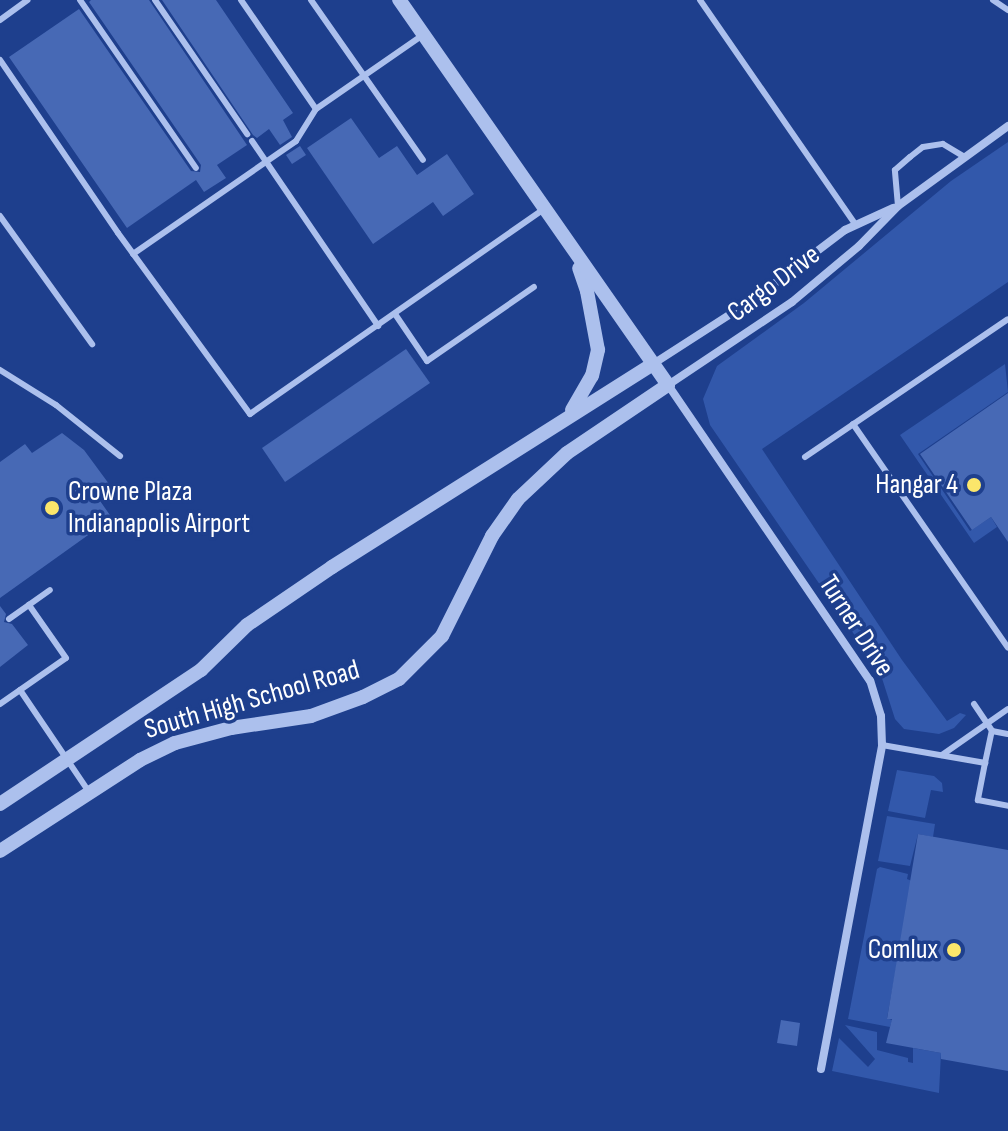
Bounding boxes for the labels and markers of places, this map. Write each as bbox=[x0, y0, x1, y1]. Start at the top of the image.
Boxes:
place label: Hangar 4 bbox=[875, 468, 958, 502]
place label: Crowne Plaza Indianapolis Airport bbox=[68, 475, 250, 541]
marker: Hangar 4 bbox=[965, 476, 983, 494]
marker: Crowne Plaza Indianapolis Airport bbox=[43, 499, 61, 517]
place label: Comlux bbox=[868, 933, 938, 967]
marker: Comlux bbox=[945, 941, 963, 959]

